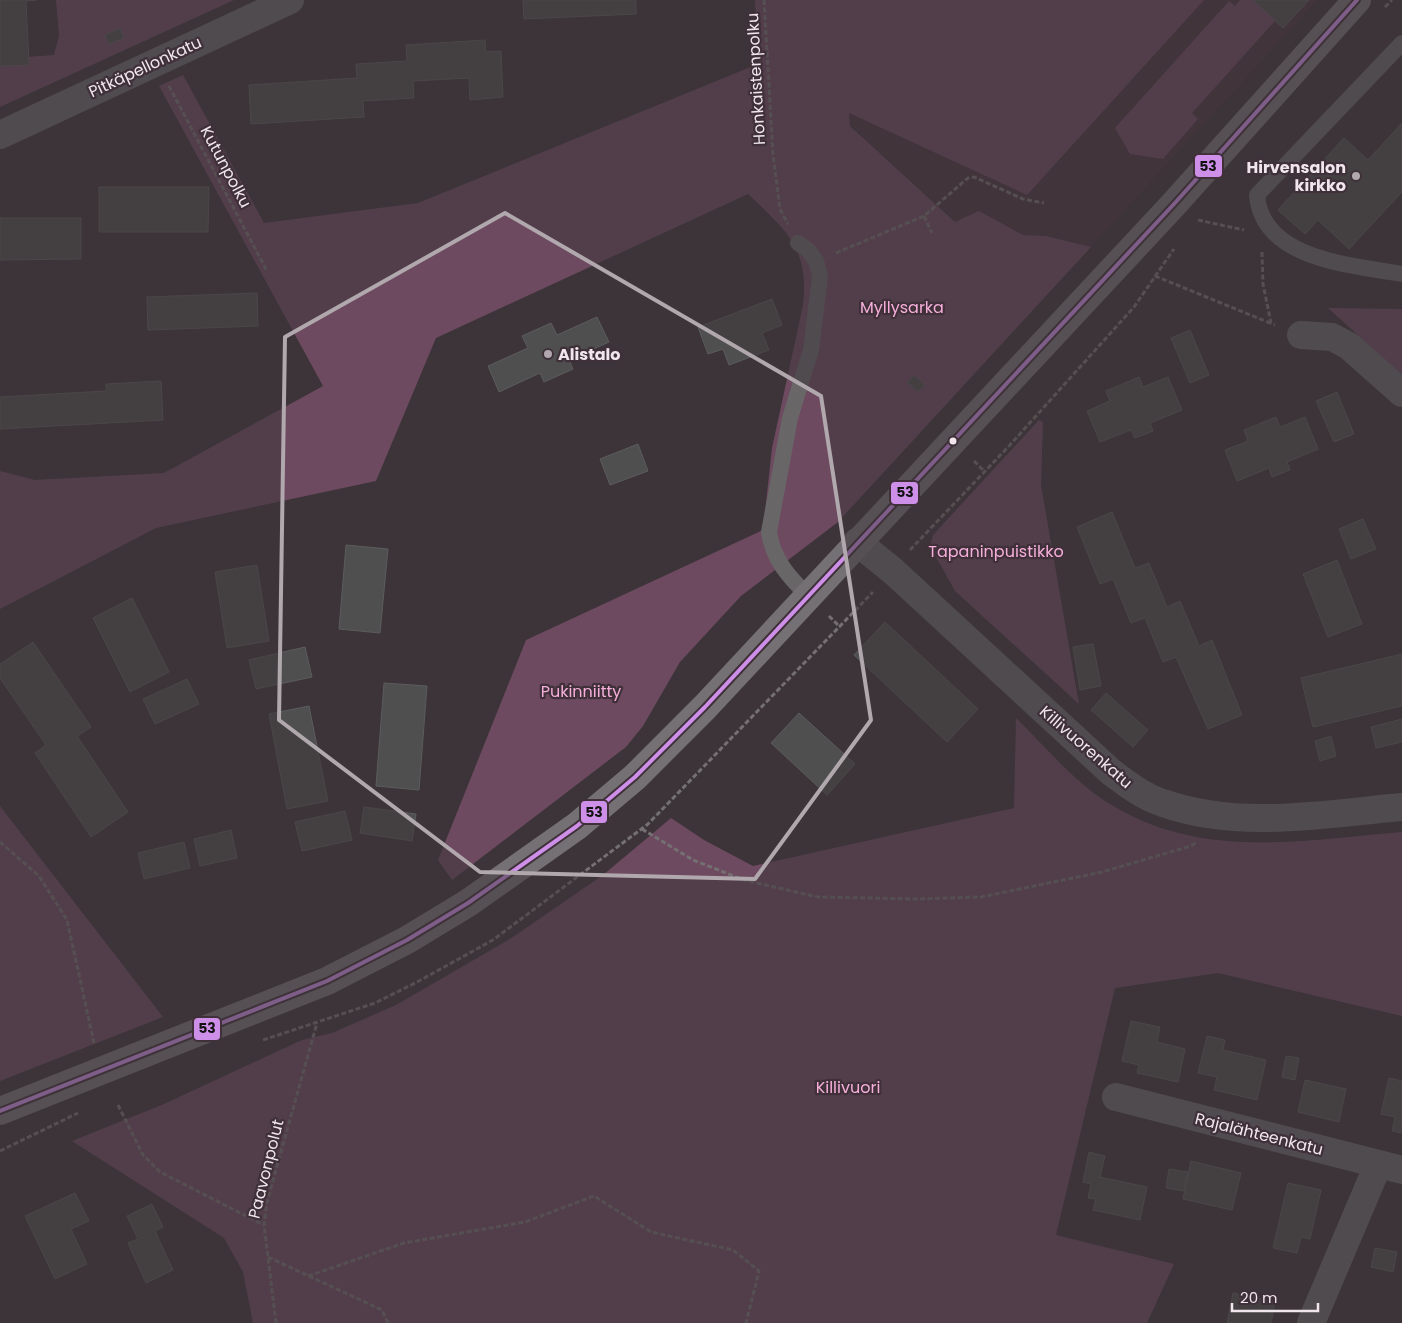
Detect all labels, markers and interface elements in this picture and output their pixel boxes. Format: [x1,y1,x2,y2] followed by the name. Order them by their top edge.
[741,12,771,146] street label: Honkaistenpolku
[85,31,205,103] street label: Pitkäpellonkatu
[195,122,257,212] street label: Kutunpolku
[1194,154,1223,178] line badge: 53
[1199,156,1217,176] text: 53
[1247,156,1346,197] place label: Hirvensalon kirkko
[1350,170,1362,182] marker: Hirvensalon kirkko
[860,296,944,319] park label: Myllysarka
[558,343,620,366] place label: Alistalo
[542,348,554,360] marker: Alistalo
[948,436,958,446] unlabelled marker
[890,481,919,505] line badge: 53
[896,482,914,502] text: 53
[928,540,1064,563] park label: Tapaninpuistikko
[541,680,621,703] park label: Pukinniitty
[1035,700,1137,794] street label: Killivuorenkatu
[580,800,608,824] line badge: 53
[585,802,603,822] text: 53
[193,1017,221,1041] line badge: 53
[198,1018,216,1038] text: 53
[816,1076,880,1099] park label: Killivuori
[1192,1107,1326,1161] street label: Rajalähteenkatu
[243,1117,289,1221] street label: Paavonpolut
[1232,1280,1318,1312] scale bar
[1240,1287,1278,1308] text: 20 m

